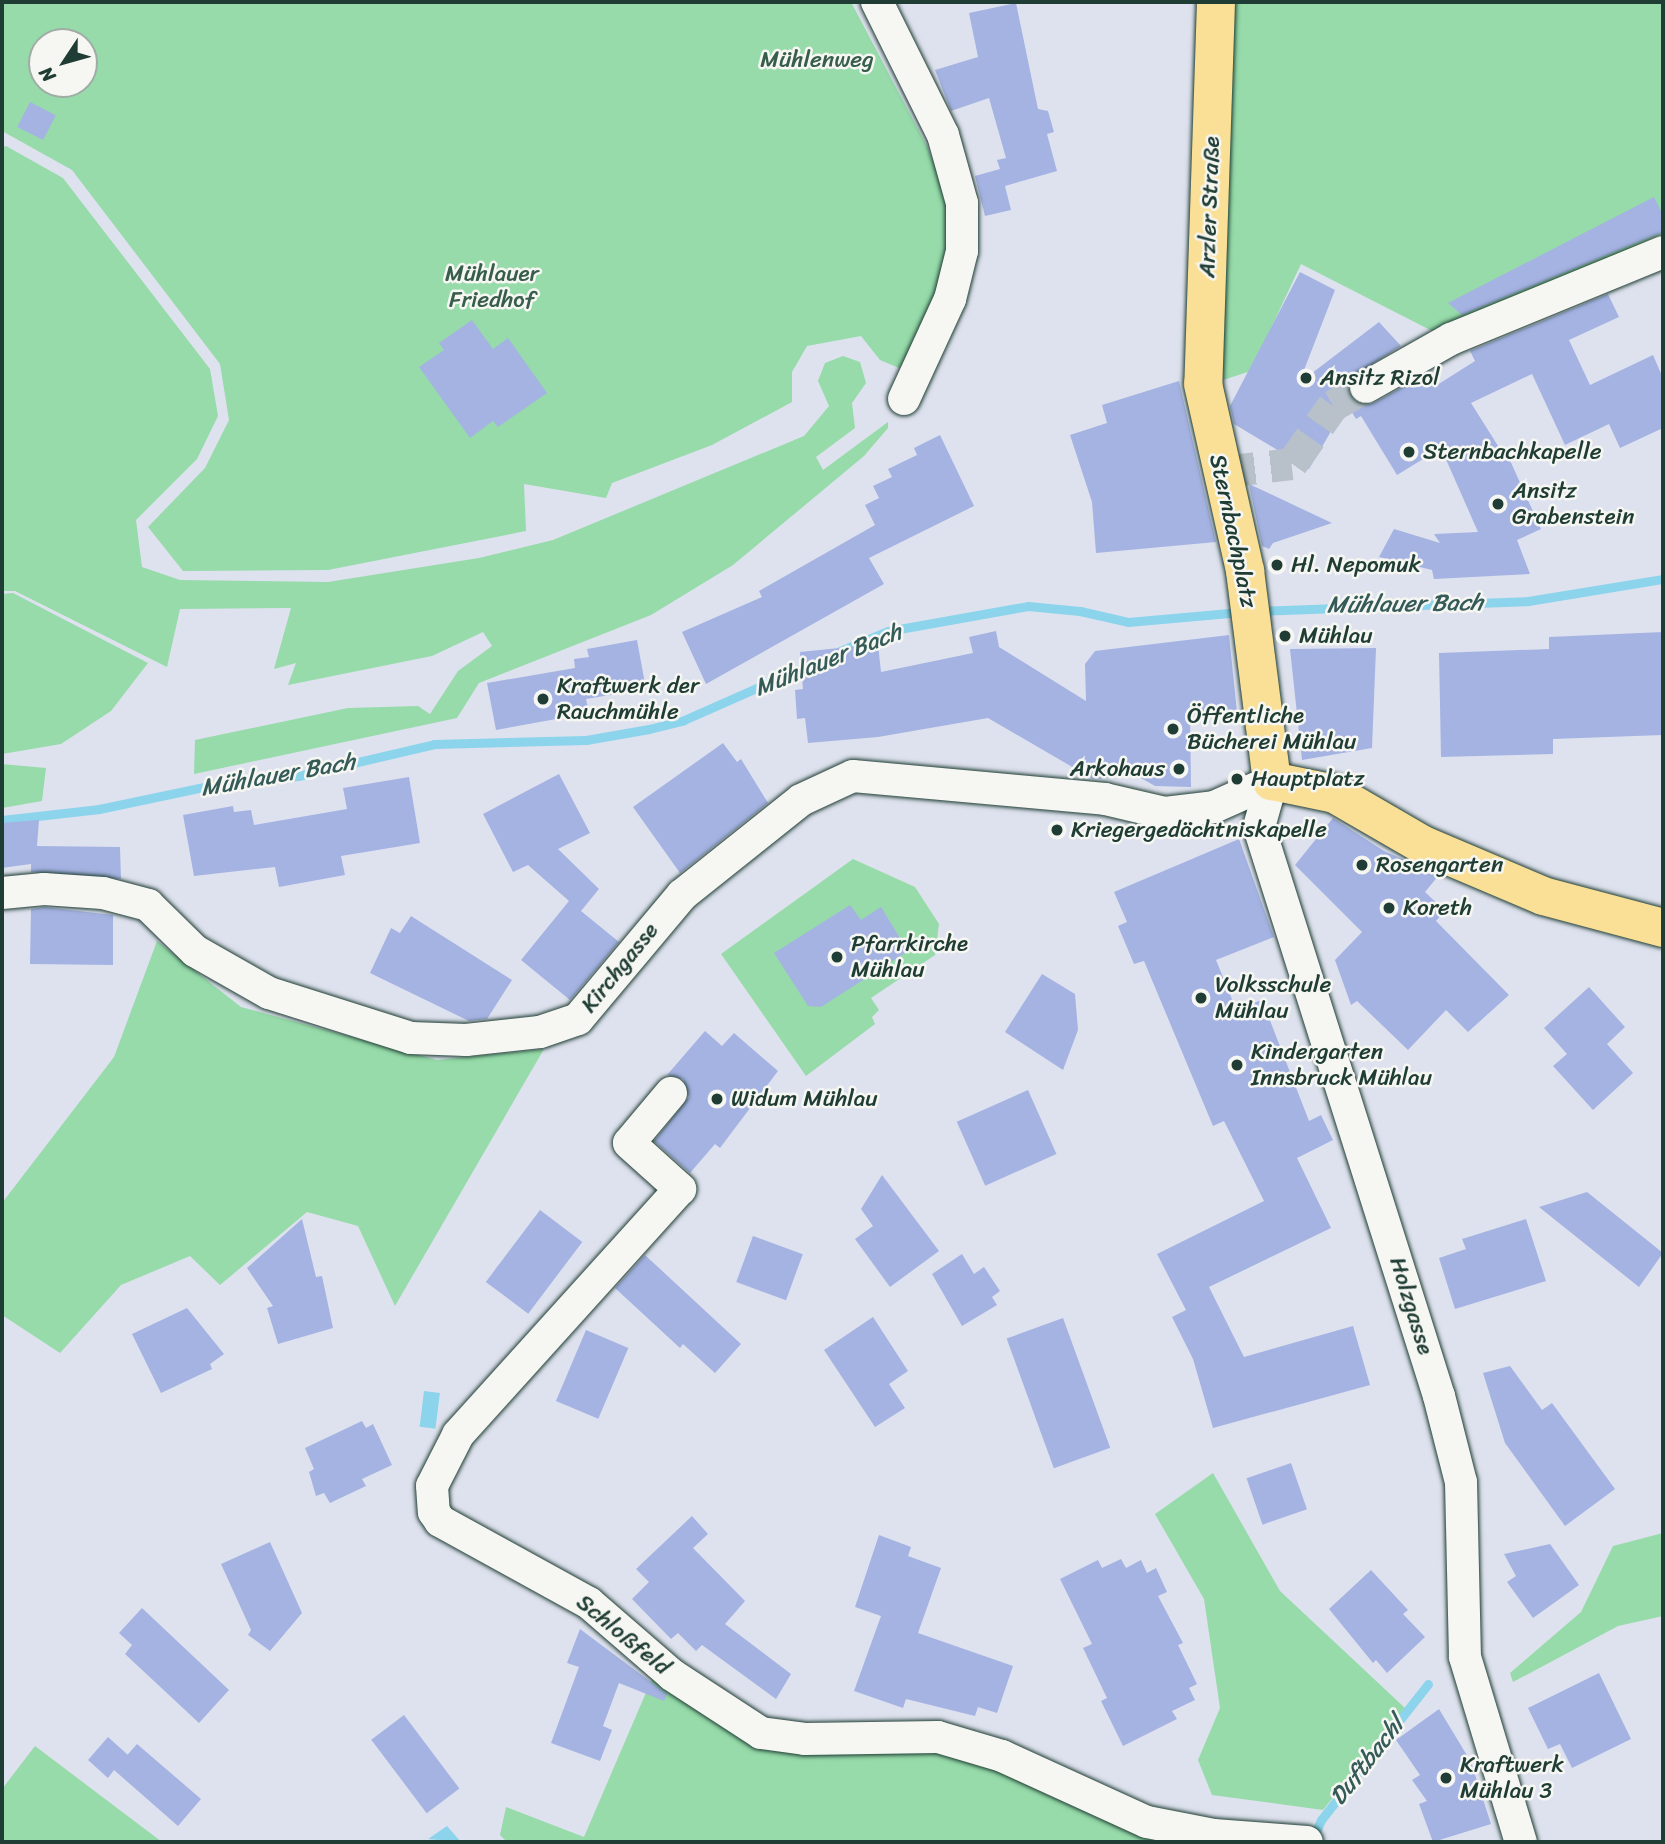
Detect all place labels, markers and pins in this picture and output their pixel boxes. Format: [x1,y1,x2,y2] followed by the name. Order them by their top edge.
[1320,364,1440,392] place label: Ansitz Rizol
[1298,370,1314,386] marker: Ansitz Rizol
[1423,438,1602,466] place label: Sternbachkapelle
[1401,444,1417,460] marker: Sternbachkapelle
[1512,477,1634,531] place label: Ansitz Grabenstein
[1490,496,1506,512] marker: Ansitz Grabenstein
[1291,551,1421,579] place label: Hl. Nepomuk
[1269,557,1285,573] marker: Hl. Nepomuk
[1299,622,1373,650] place label: Mühlau
[1277,628,1293,644] marker: Mühlau
[557,672,700,726] place label: Kraftwerk der Rauchmühle
[535,691,551,707] marker: Kraftwerk der Rauchmühle
[1187,702,1356,756] place label: Öffentliche Bücherei Mühlau
[1165,721,1181,737] marker: Öffentliche Bücherei Mühlau
[1070,755,1165,783] place label: Arkohaus
[1171,761,1187,777] marker: Arkohaus
[1251,765,1365,793] place label: Hauptplatz
[1229,771,1245,787] marker: Hauptplatz
[1071,816,1327,844] place label: Kriegergedächtniskapelle
[1049,822,1065,838] marker: Kriegergedächtniskapelle
[1376,851,1503,879] place label: Rosengarten
[1354,857,1370,873] marker: Rosengarten
[1403,894,1472,922] place label: Koreth
[1381,900,1397,916] marker: Koreth
[851,930,968,984] place label: Pfarrkirche Mühlau
[829,949,845,965] marker: Pfarrkirche Mühlau
[1215,971,1331,1025] place label: Volksschule Mühlau
[1193,990,1209,1006] marker: Volksschule Mühlau
[1251,1038,1432,1092] place label: Kindergarten Innsbruck Mühlau
[1229,1057,1245,1073] marker: Kindergarten Innsbruck Mühlau
[731,1085,877,1113] place label: Widum Mühlau
[709,1091,725,1107] marker: Widum Mühlau
[1460,1751,1564,1805] place label: Kraftwerk Mühlau 3
[1438,1770,1454,1786] marker: Kraftwerk Mühlau 3

